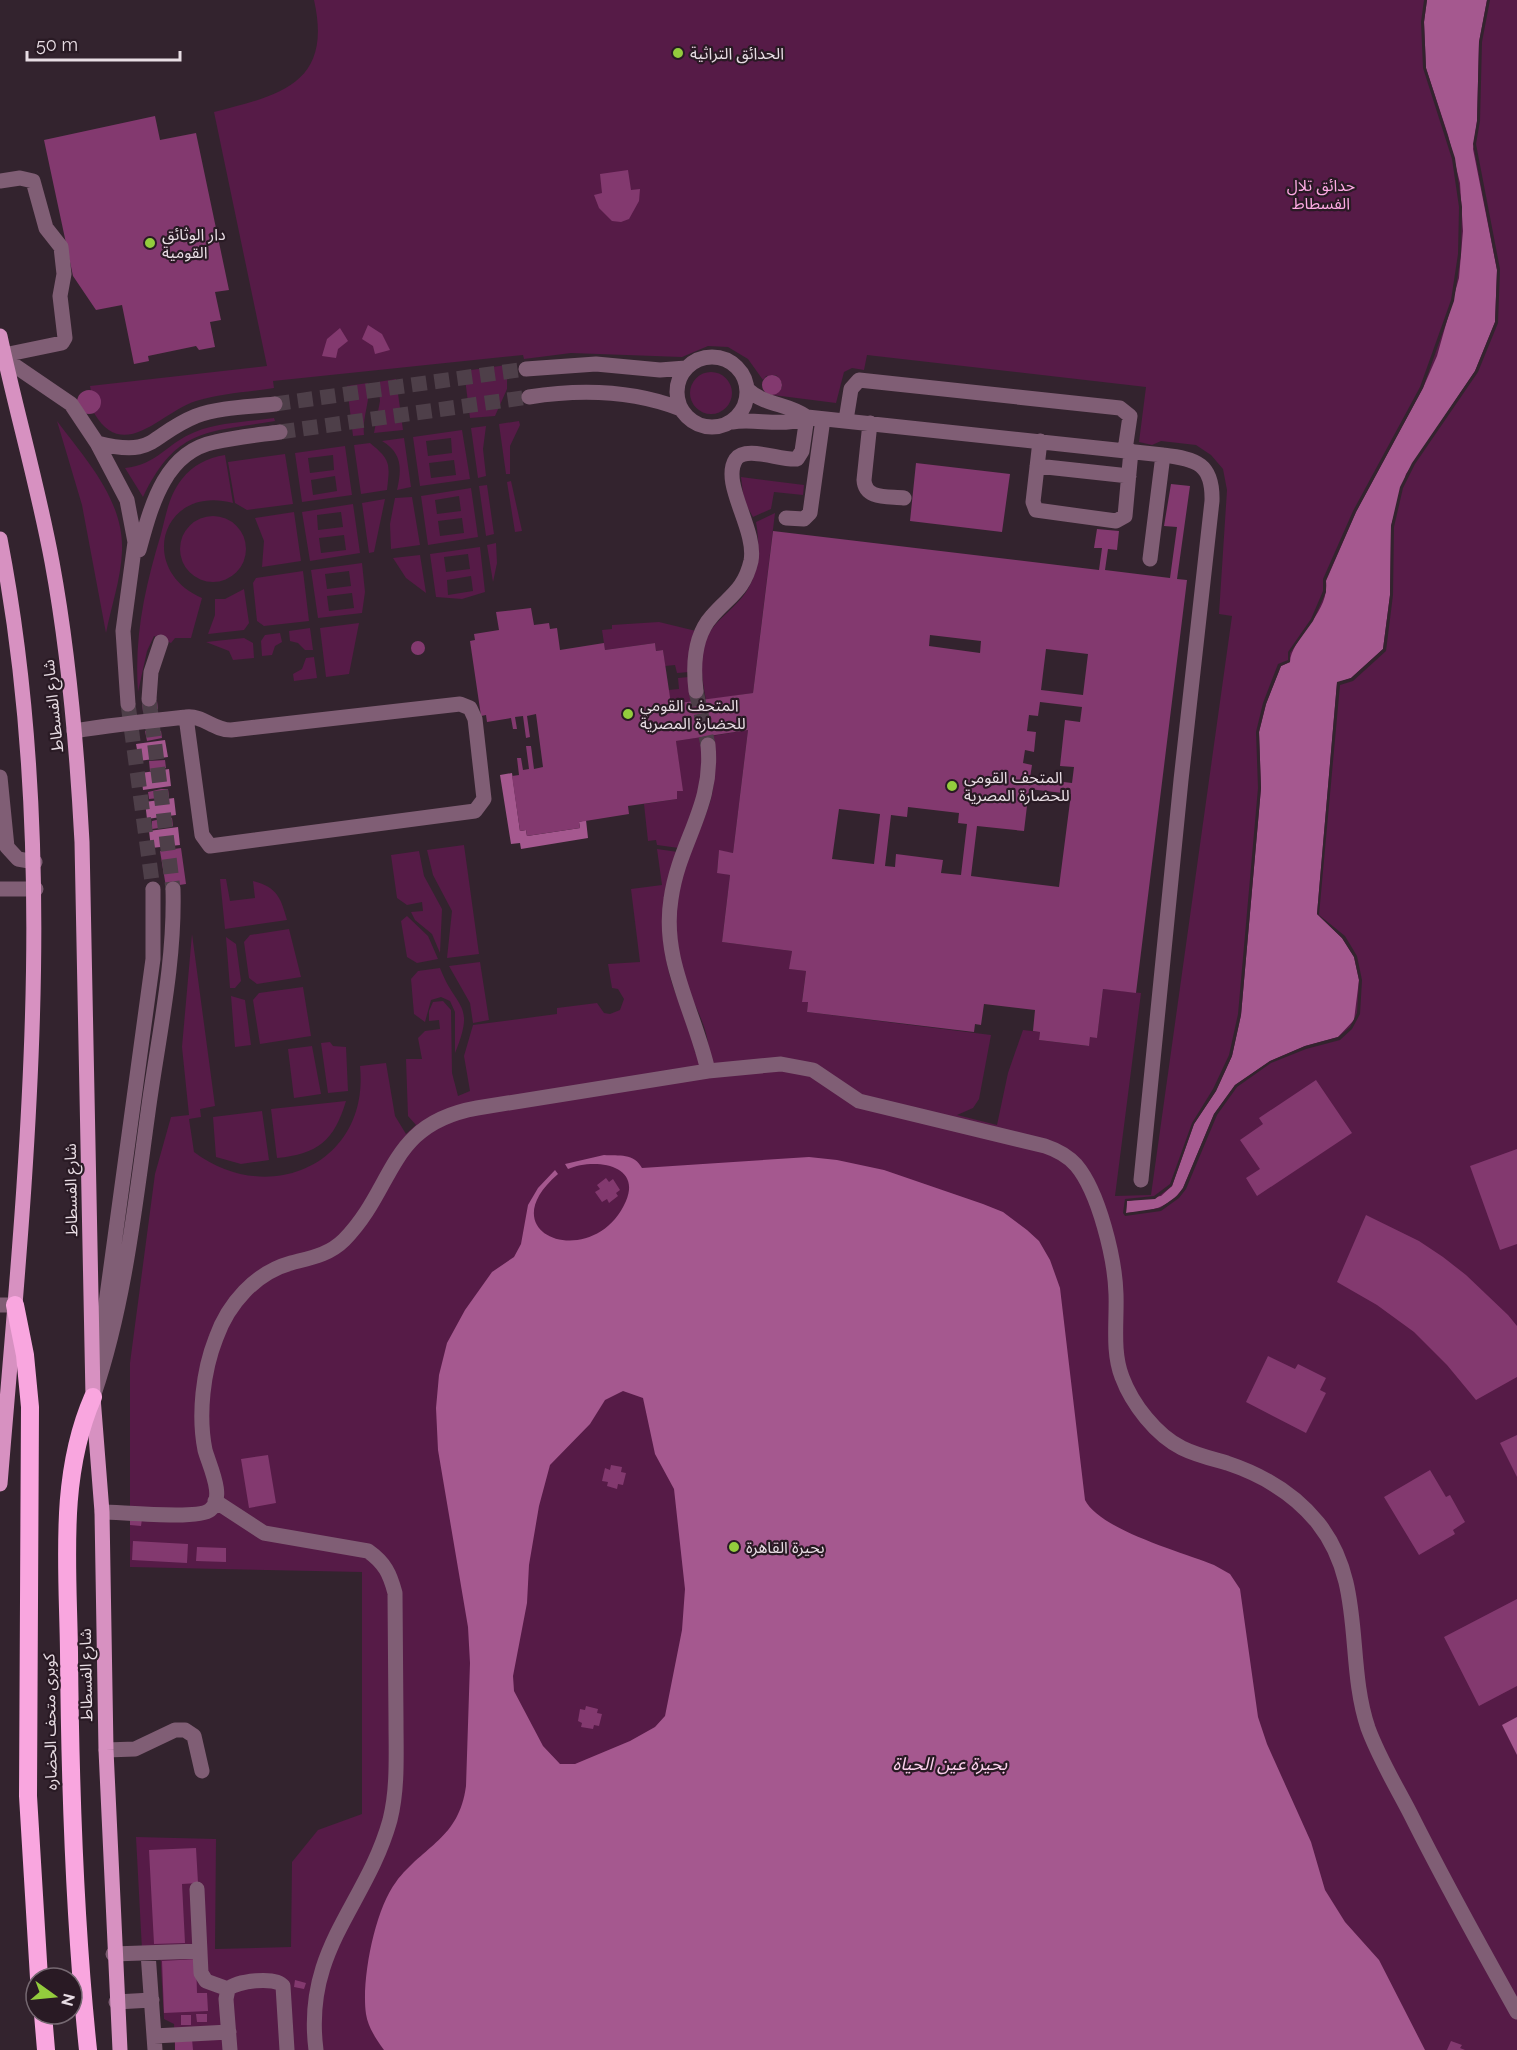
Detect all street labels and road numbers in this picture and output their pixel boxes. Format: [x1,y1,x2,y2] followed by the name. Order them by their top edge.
[39,658,70,753] street label: شارع الفسطاط
[61,1143,84,1237] street label: شارع الفسطاط
[76,1628,99,1722] street label: شارع الفسطاط
[39,1653,61,1791] street label: كوبرى متحف الحضاره

